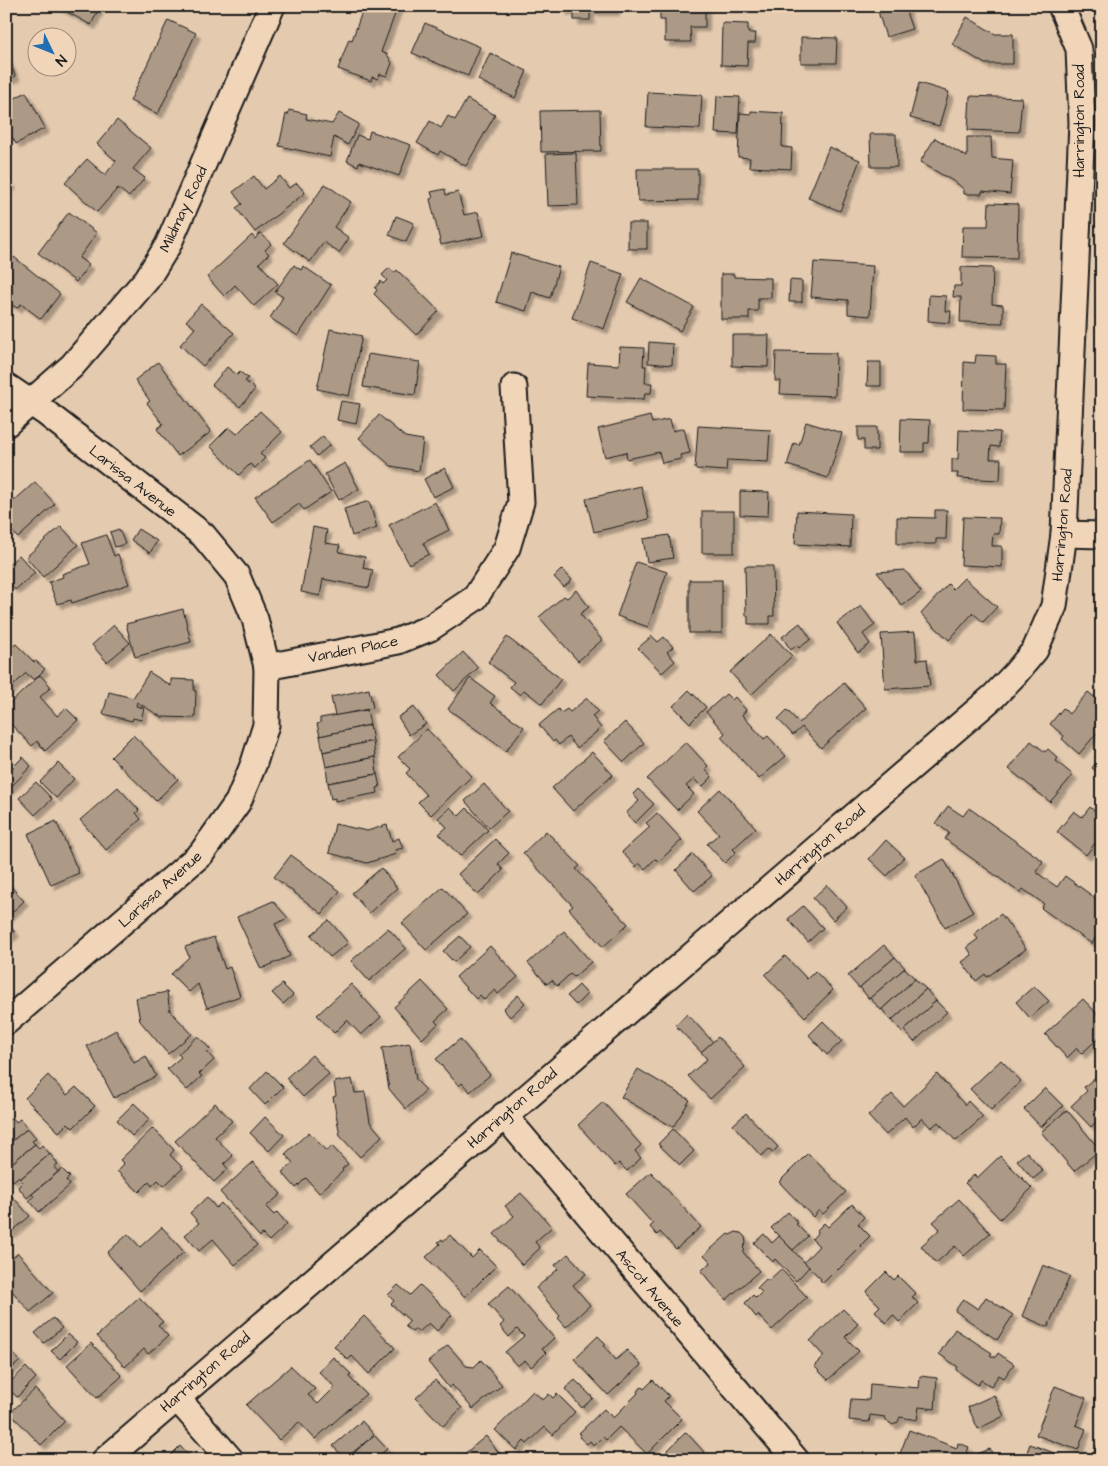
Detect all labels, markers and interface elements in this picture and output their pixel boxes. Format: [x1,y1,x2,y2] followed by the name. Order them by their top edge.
[28,28,78,78] north arrow
[50,50,71,70] text: N
[1069,64,1091,178] street label: Harrington Road
[154,162,214,256] street label: Mildmay Road
[84,440,181,522] street label: Larissa Avenue
[1047,467,1079,582] street label: Harrington Road
[306,631,400,668] street label: Vanden Place
[771,800,871,891] street label: Harrington Road
[114,846,207,933] street label: Larissa Avenue
[463,1063,563,1154] street label: Harrington Road
[611,1245,688,1332] street label: Ascot Avenue
[156,1327,256,1418] street label: Harrington Road

